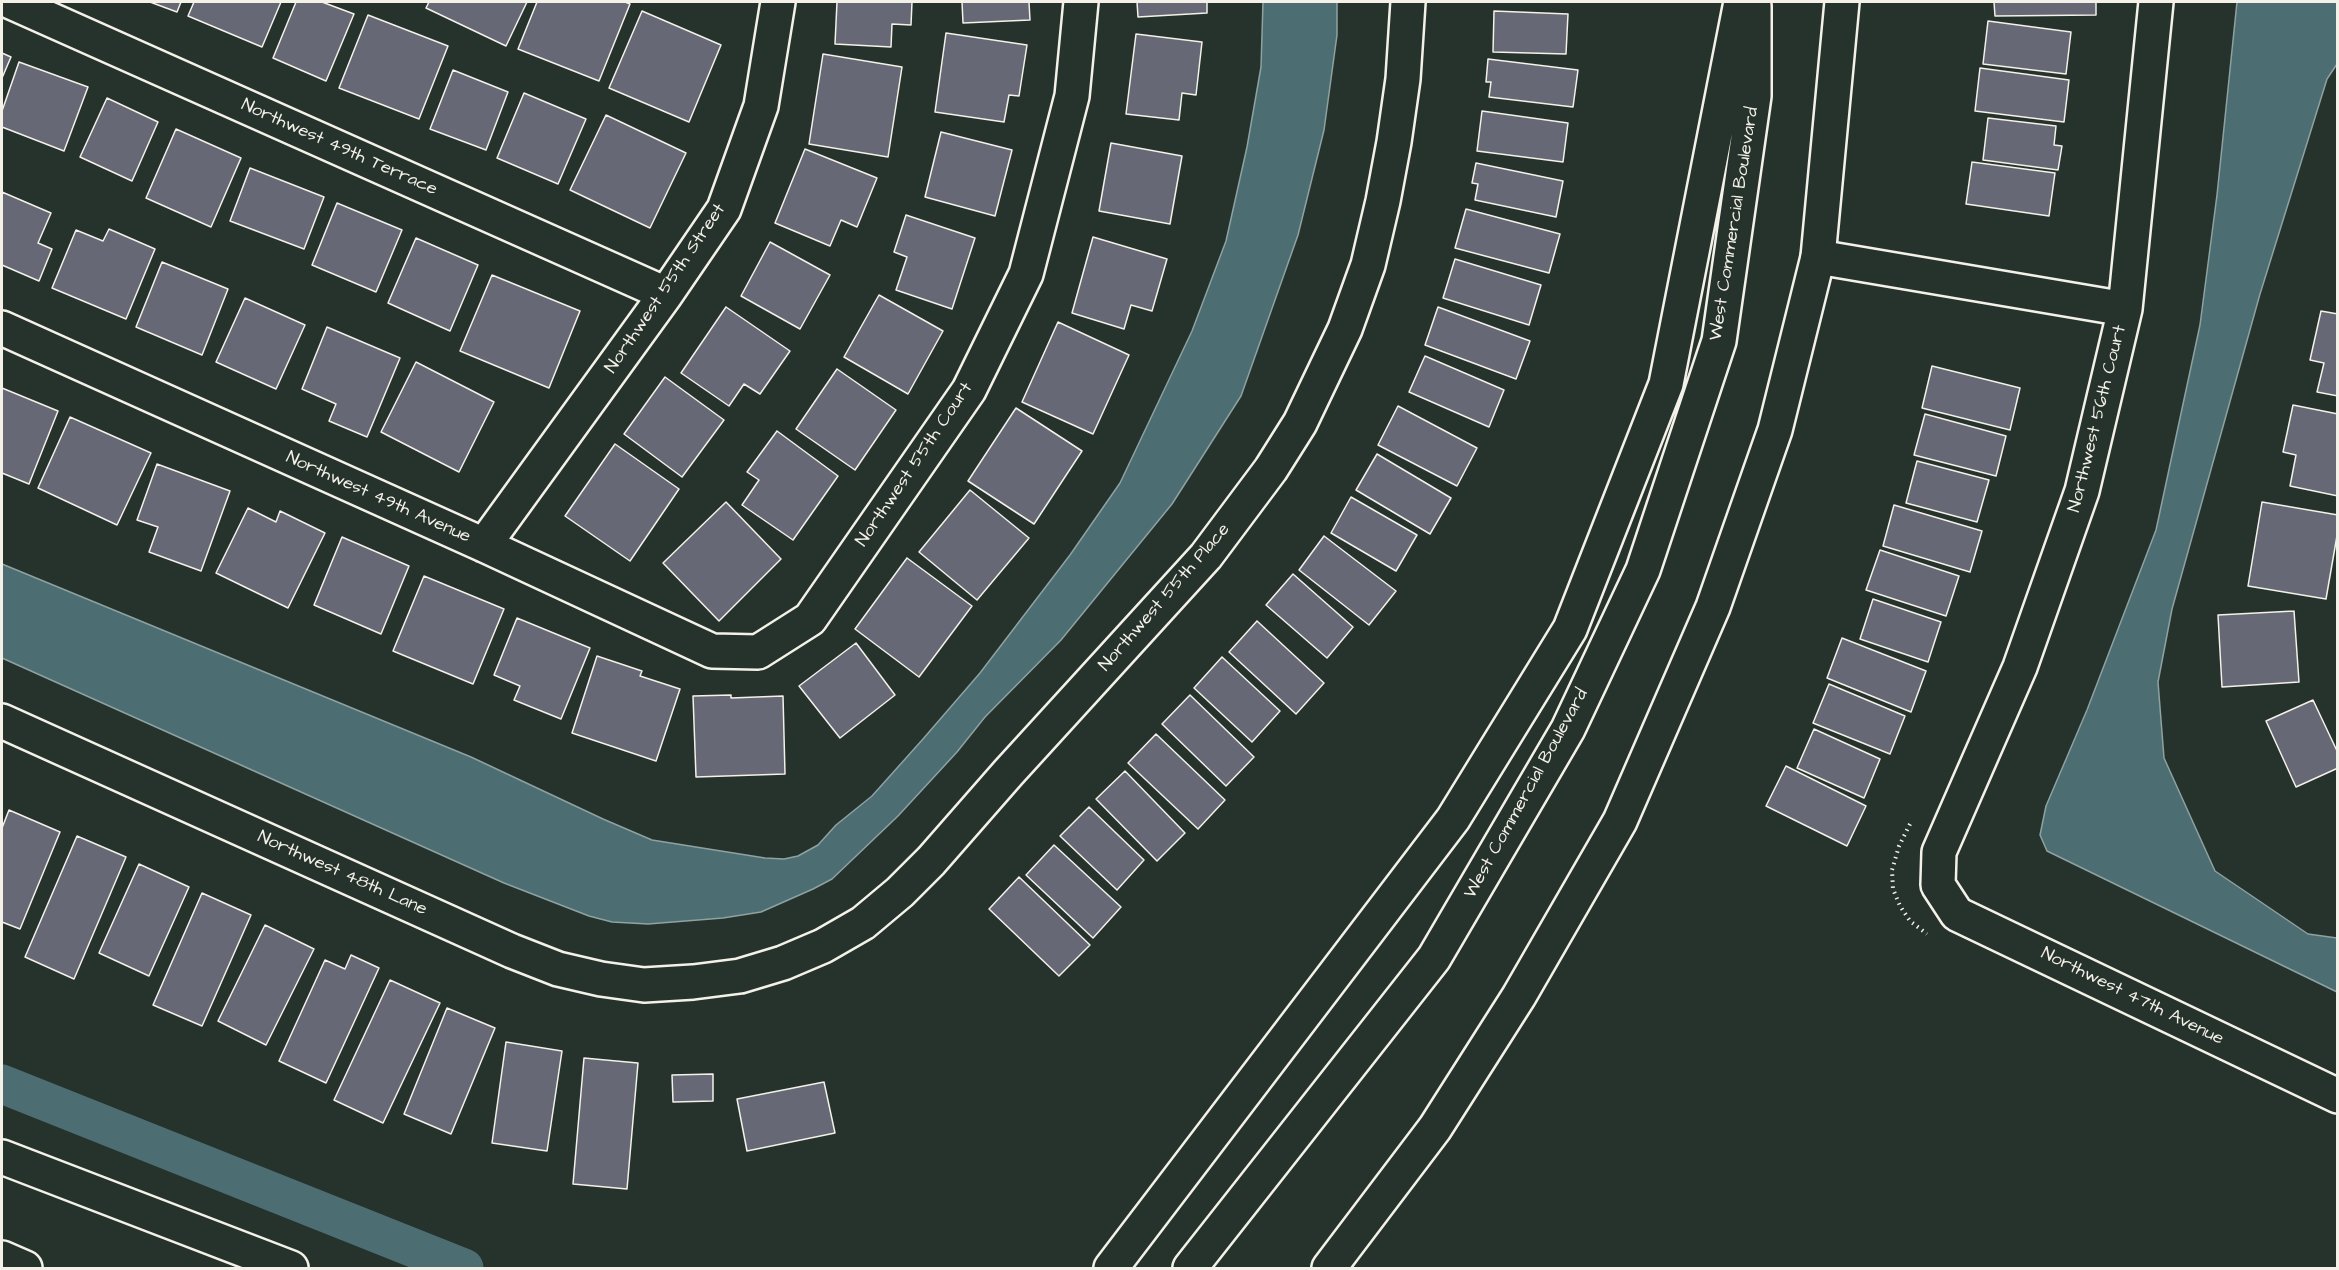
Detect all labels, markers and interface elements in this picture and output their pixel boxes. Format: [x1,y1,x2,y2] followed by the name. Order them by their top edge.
[238,95,440,201] street label: Northwest 49th Terrace
[1706,106,1764,342] street label: West Commercial Boulevard
[601,200,731,378] street label: Northwest 55th Street
[2064,323,2132,515] street label: Northwest 56th Court
[852,379,978,551] street label: Northwest 55th Court
[282,448,474,548] street label: Northwest 49th Avenue
[1095,520,1235,676] street label: Northwest 55th Place
[1460,685,1594,903] street label: West Commercial Boulevard
[254,827,430,921] street label: Northwest 48th Lane
[2037,943,2227,1051] street label: Northwest 47th Avenue

